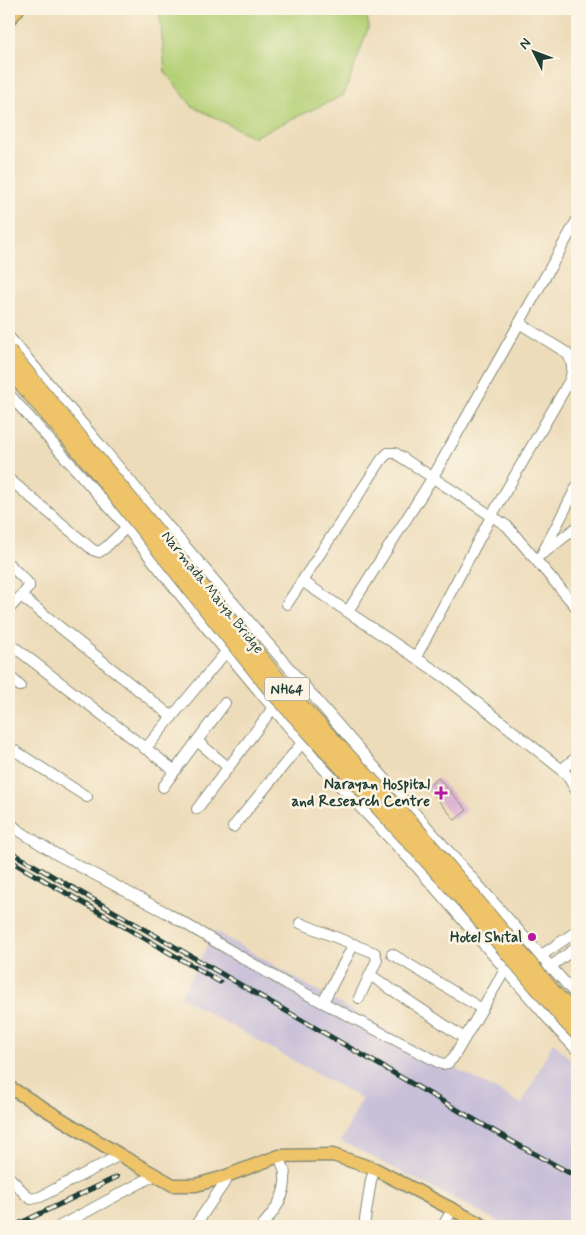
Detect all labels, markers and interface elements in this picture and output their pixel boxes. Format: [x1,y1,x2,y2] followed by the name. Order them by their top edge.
[508,28,558,78] north arrow
[515,34,535,53] text: N
[156,527,268,658] street label: Narmada Maiya Bridge
[264,678,310,701] road number: NH64
[292,775,430,812] place label: Narayan Hospital and Research Centre
[434,786,448,800] marker: Narayan Hospital and Research Centre
[450,928,522,948] place label: Hotel Shital
[526,931,538,943] marker: Hotel Shital

